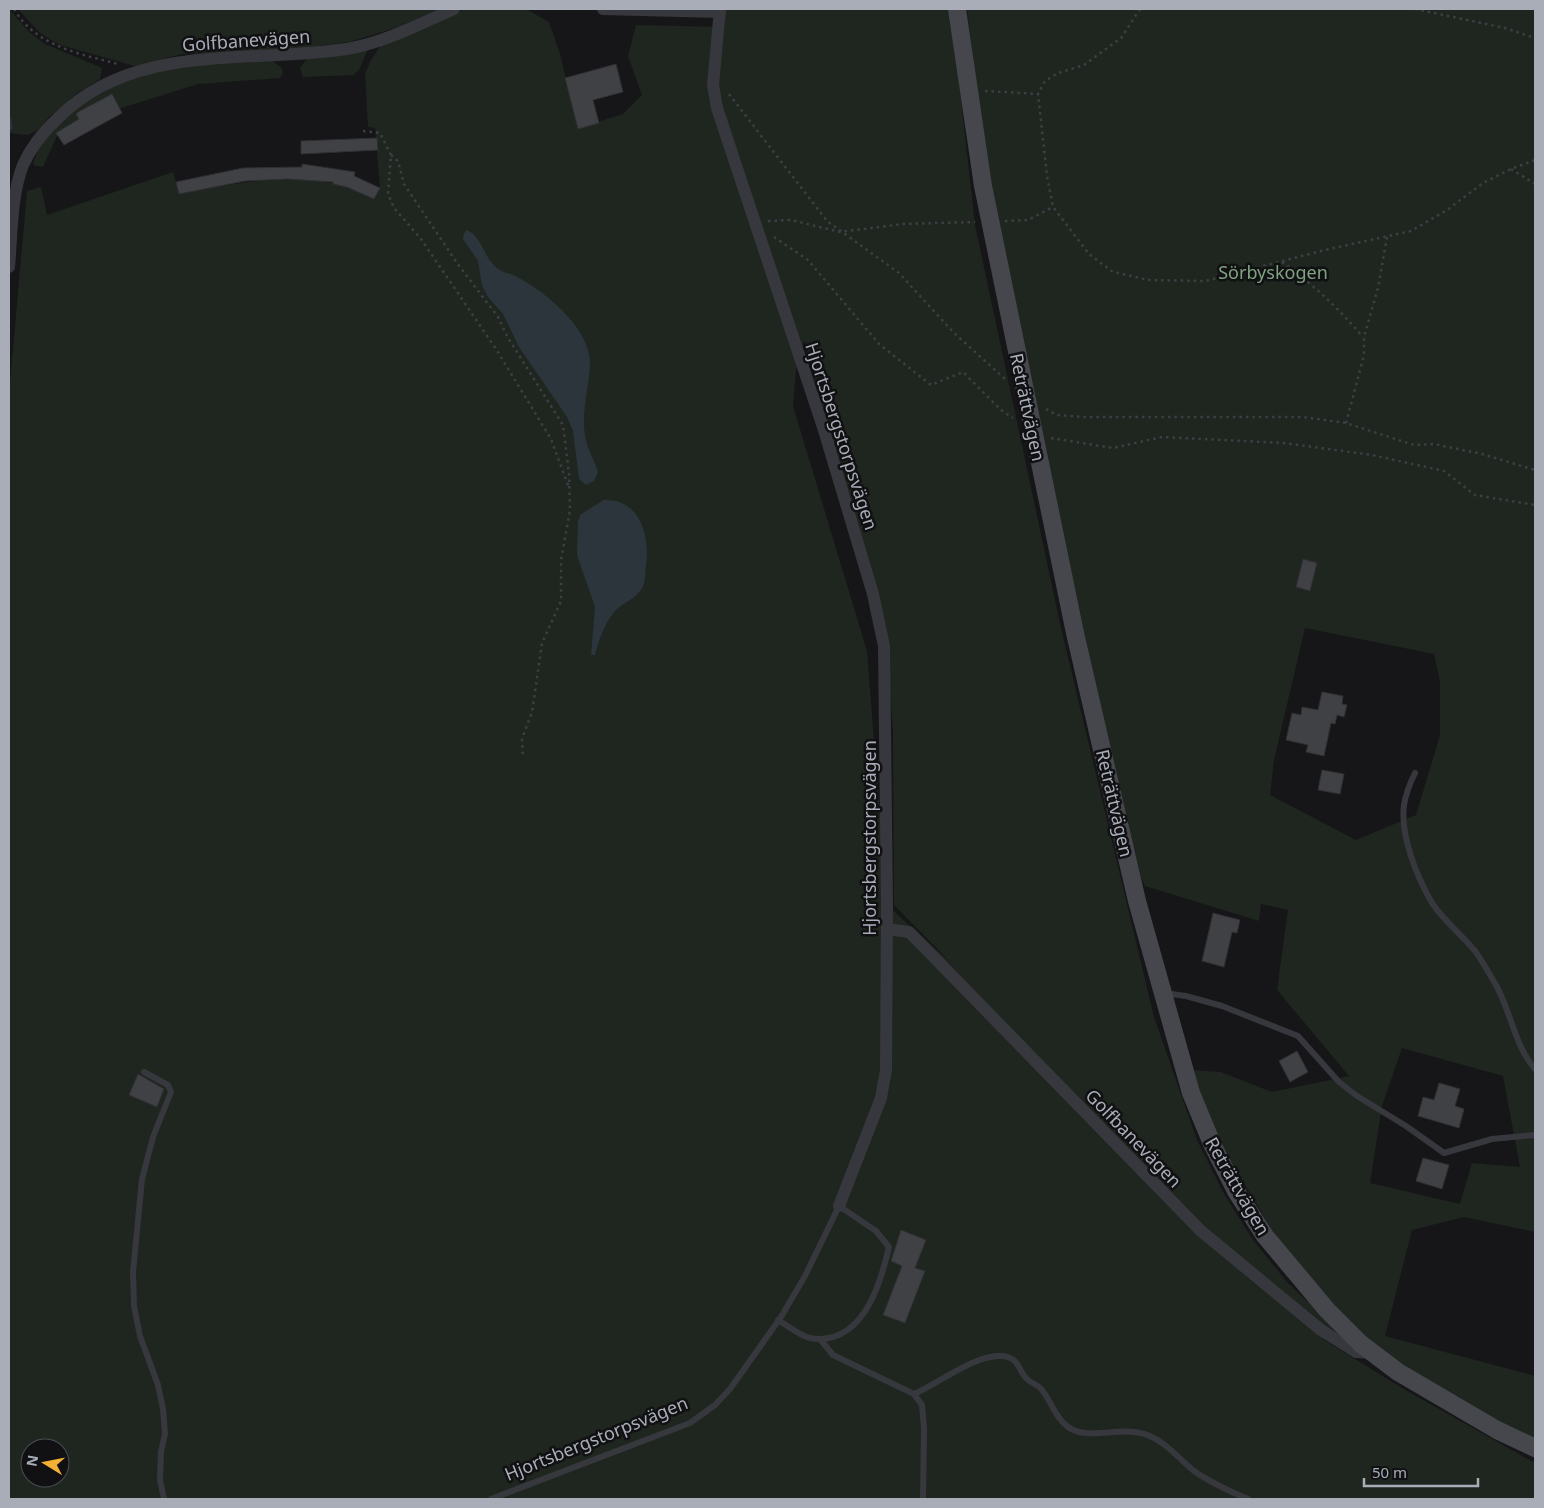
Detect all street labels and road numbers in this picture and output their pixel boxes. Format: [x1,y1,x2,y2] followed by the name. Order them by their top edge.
[181,24,311,56] street label: Golfbanevägen
[800,339,884,533] street label: Hjortsbergstorpsvägen
[1005,351,1051,463] street label: Reträttvägen
[857,740,881,936] street label: Hjortsbergstorpsvägen
[1091,747,1139,859] street label: Reträttvägen
[1081,1083,1187,1193] street label: Golfbanevägen
[1200,1133,1276,1239] street label: Reträttvägen
[501,1390,691,1486] street label: Hjortsbergstorpsvägen

